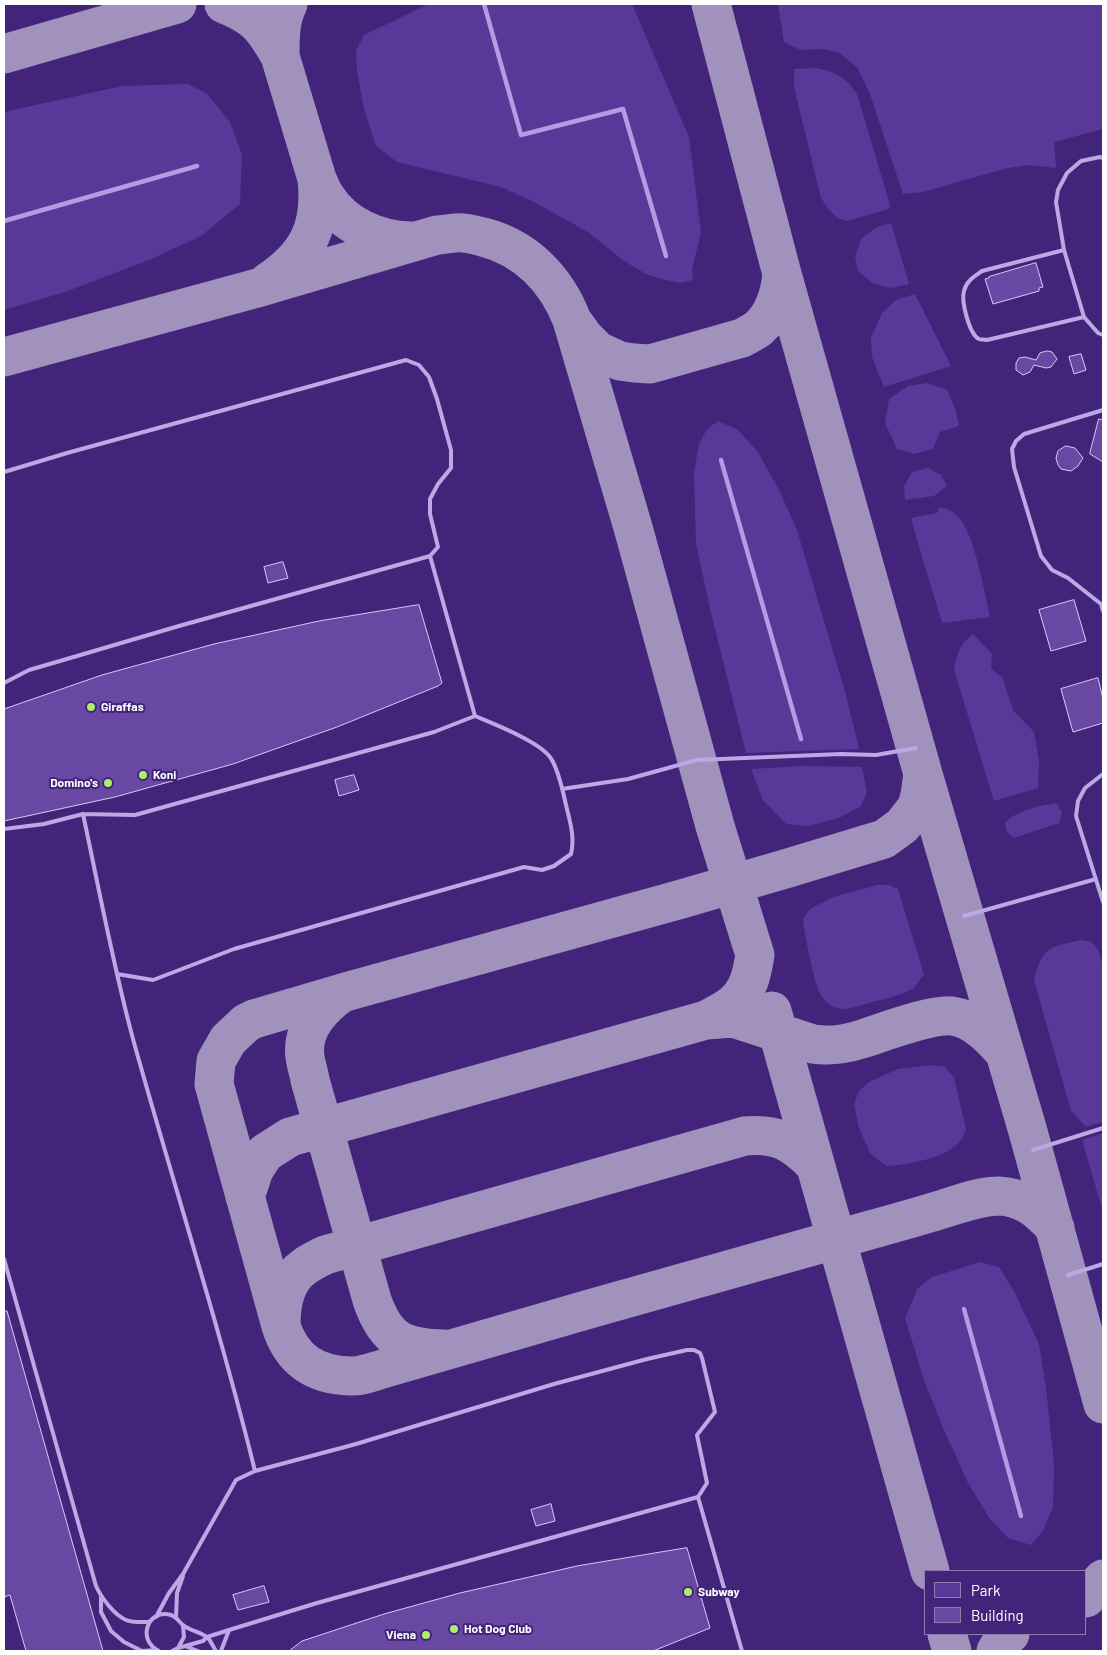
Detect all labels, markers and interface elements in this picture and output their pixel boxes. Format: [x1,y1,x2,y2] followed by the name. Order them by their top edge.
[101,700,144,714] place label: Giraffas
[85,701,97,713] marker: Giraffas
[153,768,176,782] place label: Koni
[137,769,149,781] marker: Koni
[50,776,98,790] place label: Domino's
[102,777,114,789] marker: Domino's
[924,1570,1087,1635] legend
[971,1581,1000,1599] text: Park
[698,1585,739,1599] place label: Subway
[682,1586,694,1598] marker: Subway
[971,1606,1024,1624] text: Building
[464,1622,532,1636] place label: Hot Dog Club
[448,1623,460,1635] marker: Hot Dog Club
[386,1628,416,1642] place label: Viena
[420,1629,432,1641] marker: Viena

